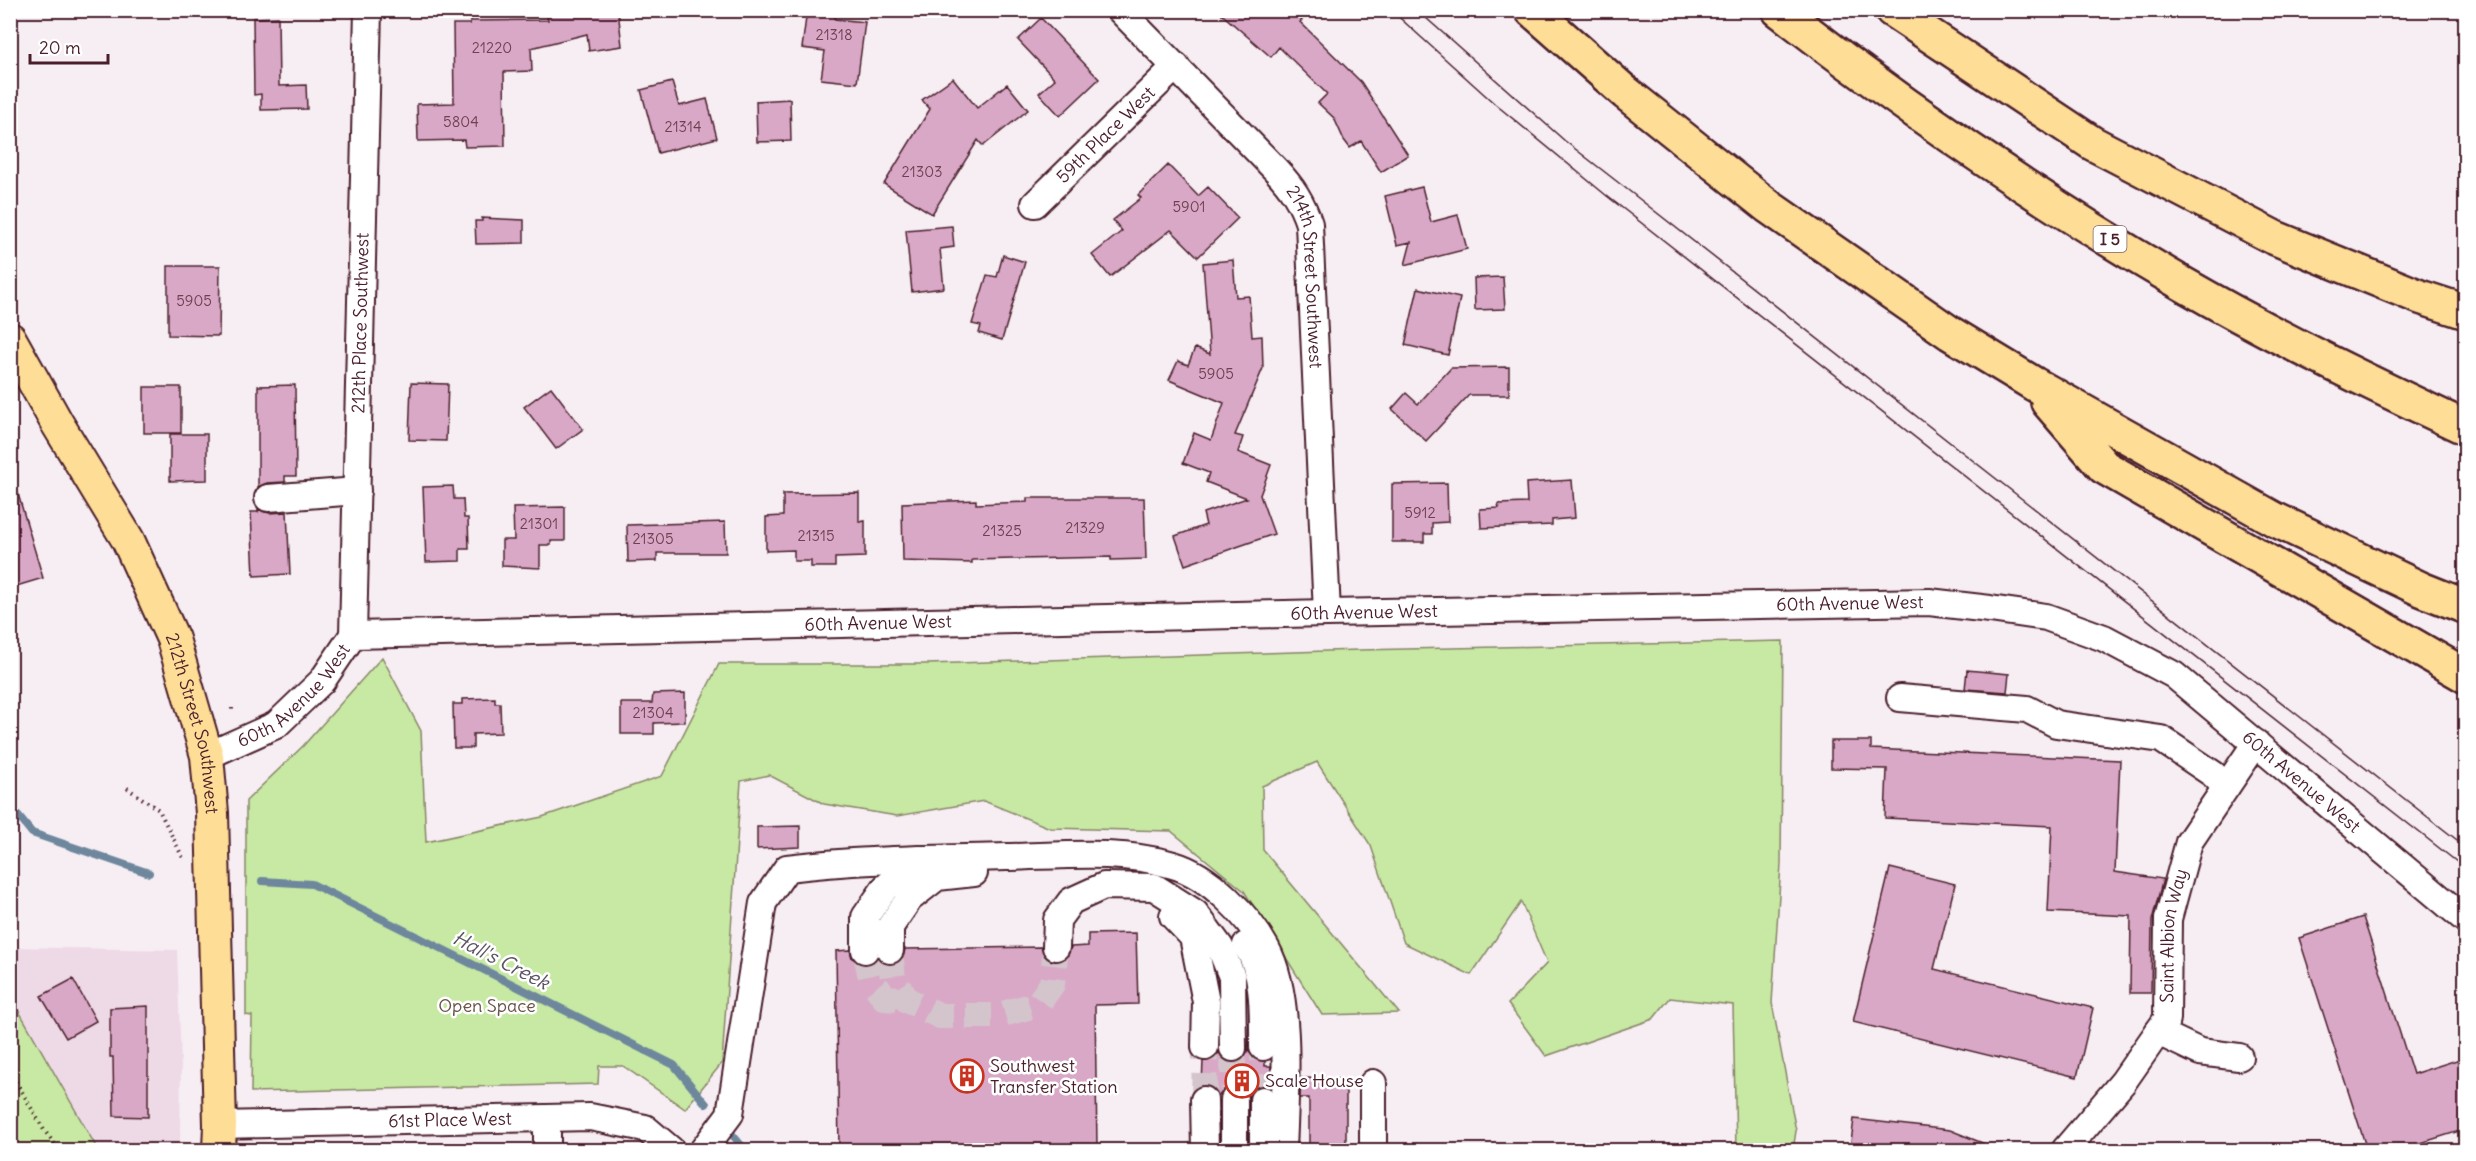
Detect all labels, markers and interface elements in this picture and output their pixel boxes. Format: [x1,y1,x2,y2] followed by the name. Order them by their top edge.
[815,25,853,44] house number: 21318
[30,27,108,65] scale bar
[39,36,81,59] text: 20 m
[472,38,512,57] house number: 21220
[1051,81,1160,188] street label: 59th Place West
[443,112,479,131] house number: 5804
[664,117,702,136] house number: 21314
[901,162,943,181] house number: 21303
[1282,181,1328,369] street label: 214th Street Southwest
[1172,197,1206,216] house number: 5901
[2094,226,2126,252] road number: I 5
[346,232,374,414] street label: 212th Place Southwest
[176,291,212,310] house number: 5905
[1198,364,1234,383] house number: 5905
[1404,503,1436,522] house number: 5912
[520,514,558,533] house number: 21301
[1065,518,1105,537] house number: 21329
[982,521,1022,540] house number: 21325
[797,526,835,545] house number: 21315
[632,529,674,548] house number: 21305
[1776,590,1924,616] street label: 60th Avenue West
[1290,599,1438,625] street label: 60th Avenue West
[804,609,952,636] street label: 60th Avenue West
[161,629,224,815] street label: 212th Street Southwest
[233,639,355,752] street label: 60th Avenue West
[632,703,674,722] house number: 21304
[2238,725,2365,838] street label: 60th Avenue West
[2155,866,2192,1003] street label: Saint Albion Way
[449,925,555,995] water label: Hall's Creek
[438,994,536,1017] park label: Open Space
[990,1054,1118,1098] place label: Southwest Transfer Station
[949,1058,985,1094] building icon: Southwest Transfer Station
[1224,1063,1260,1099] building icon: Scale House
[1265,1069,1364,1092] place label: Scale House
[388,1107,512,1132] street label: 61st Place West

